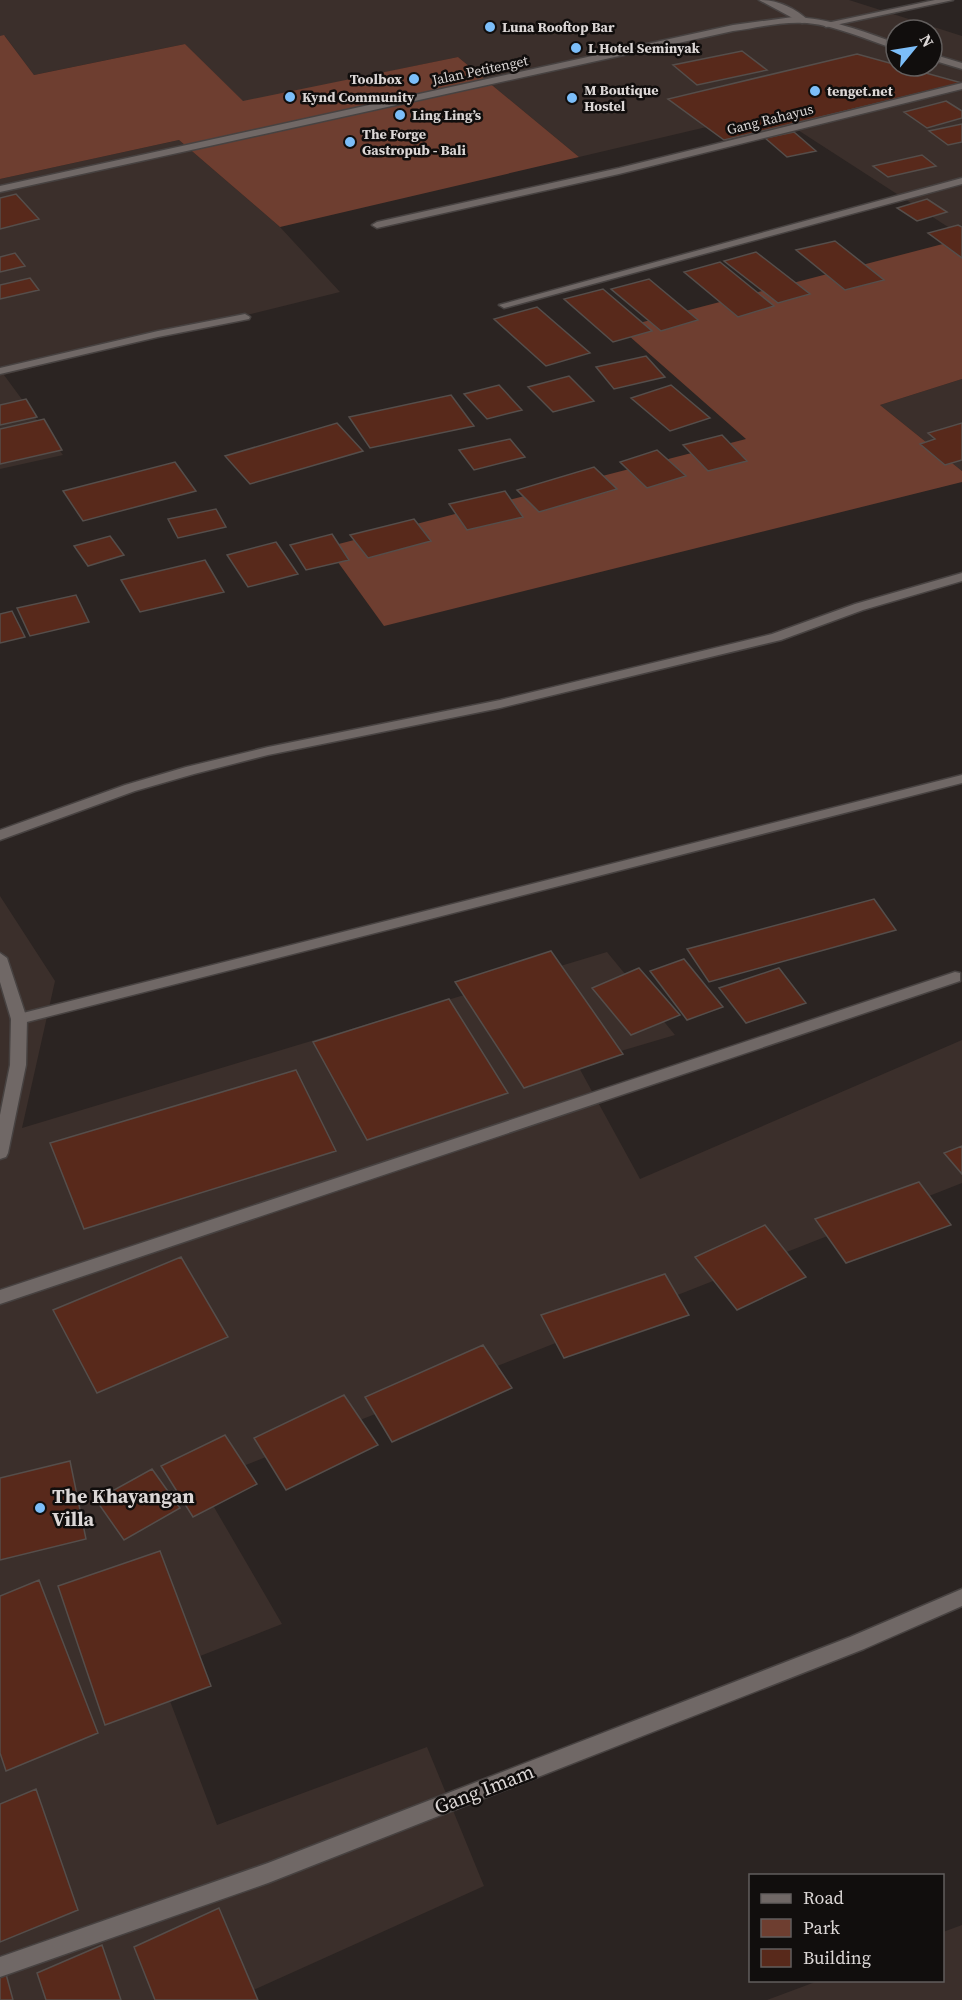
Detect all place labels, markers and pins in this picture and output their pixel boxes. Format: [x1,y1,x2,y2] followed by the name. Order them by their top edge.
[502,17,615,37] place label: Luna Rooftop Bar
[483,20,497,34] marker: Luna Rooftop Bar
[588,38,701,58] place label: L Hotel Seminyak
[569,41,583,55] marker: L Hotel Seminyak
[350,69,402,89] place label: Toolbox
[407,72,421,86] marker: Toolbox
[584,80,658,116] place label: M Boutique Hostel
[827,81,894,101] place label: tenget.net
[808,84,822,98] marker: tenget.net
[302,87,415,107] place label: Kynd Community
[283,90,297,104] marker: Kynd Community
[565,91,579,105] marker: M Boutique Hostel
[412,105,482,125] place label: Ling Ling’s
[393,108,407,122] marker: Ling Ling’s
[362,124,467,160] place label: The Forge Gastropub - Bali
[343,135,357,149] marker: The Forge Gastropub - Bali
[52,1482,195,1533] place label: The Khayangan Villa
[33,1501,47,1515] marker: The Khayangan Villa

